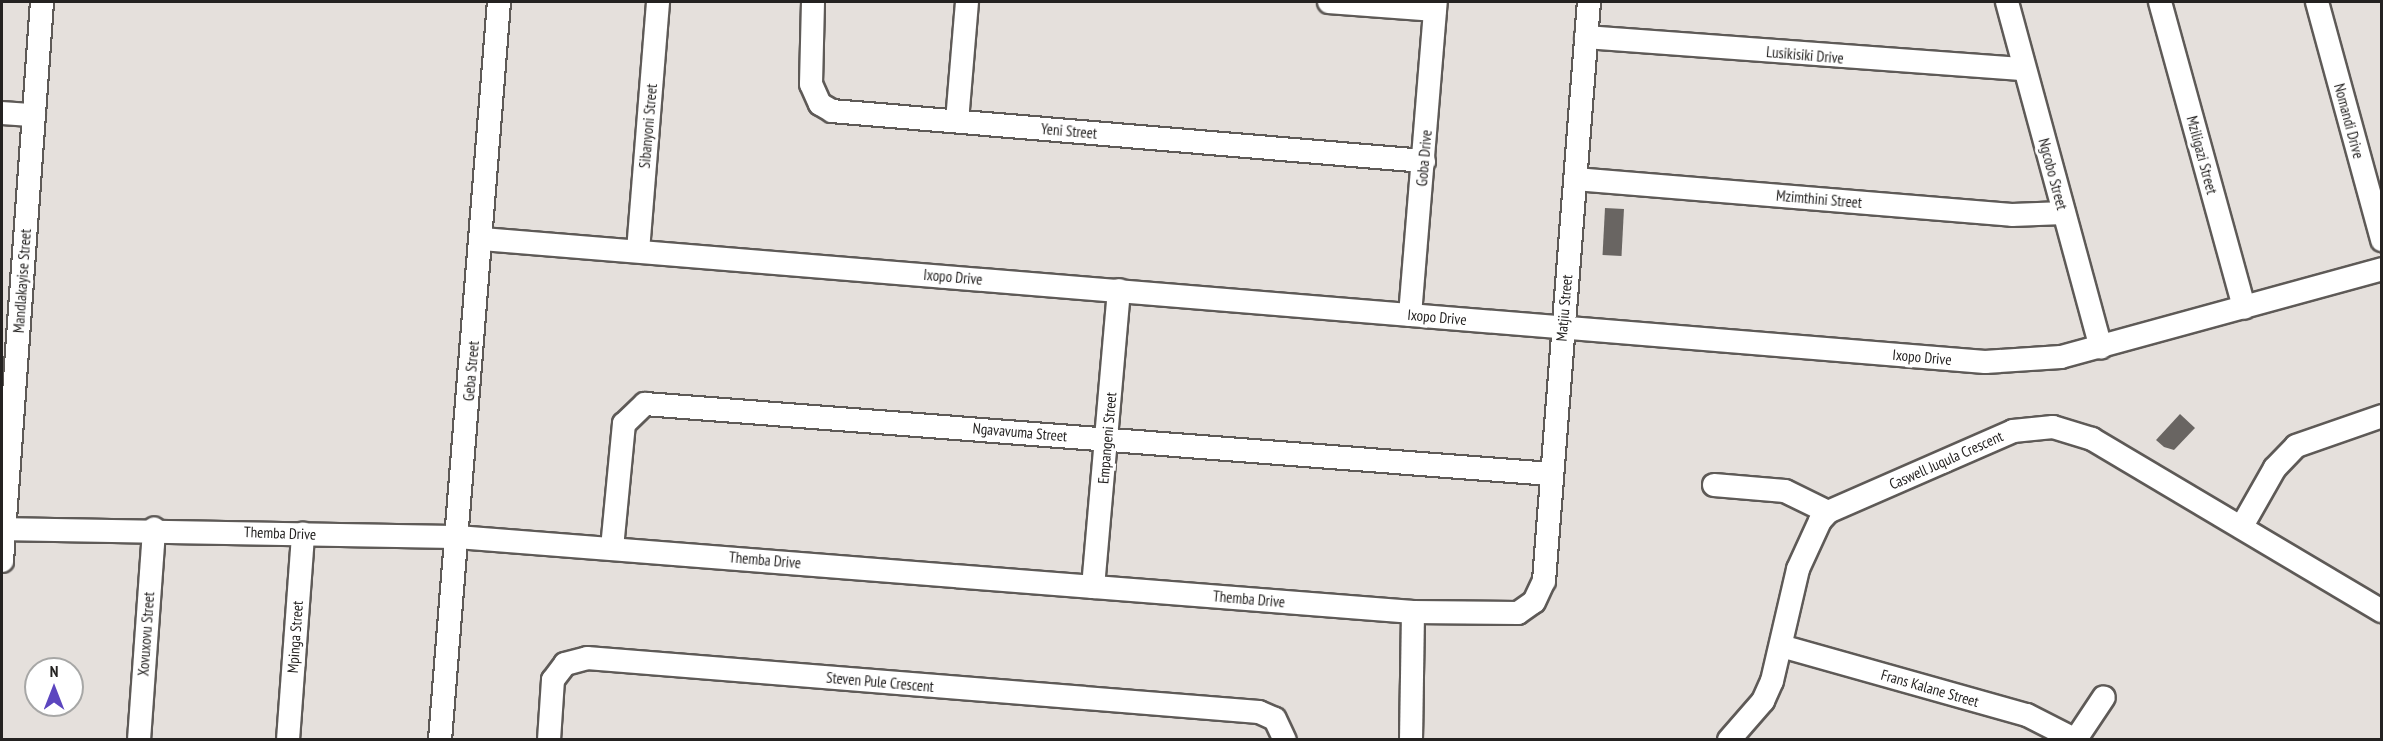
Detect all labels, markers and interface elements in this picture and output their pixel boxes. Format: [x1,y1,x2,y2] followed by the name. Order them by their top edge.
[1765,43,1845,67] street label: Lusikisiki Drive
[2330,81,2368,161] street label: Nomandi Drive
[635,83,661,169] street label: Sibanyoni Street
[2183,114,2221,196] street label: Mziligazi Street
[1040,120,1098,142] street label: Yeni Street
[1413,129,1435,187] street label: Goba Drive
[2035,136,2071,212] street label: Ngcobo Street
[1775,186,1863,212] street label: Mzimthini Street
[9,228,35,334] street label: Mandlakayise Street
[923,265,983,289] street label: Ixopo Drive
[1552,274,1576,342] street label: Matjiu Street
[1407,305,1467,329] street label: Ixopo Drive
[459,340,483,402] street label: Geba Street
[1892,345,1952,369] street label: Ixopo Drive
[1094,391,1120,485] street label: Empangeni Street
[972,419,1068,445] street label: Ngavavuma Street
[1886,427,2006,493] street label: Caswell Juqula Crescent
[244,523,316,543] street label: Themba Drive
[728,548,802,572] street label: Themba Drive
[1212,587,1286,611] street label: Themba Drive
[134,591,158,677] street label: Xovuxovu Street
[283,600,307,674] street label: Mpinga Street
[24,657,84,717] north arrow
[50,661,58,681] text: N
[1879,665,1981,711] street label: Frans Kalane Street
[825,668,935,696] street label: Steven Pule Crescent

